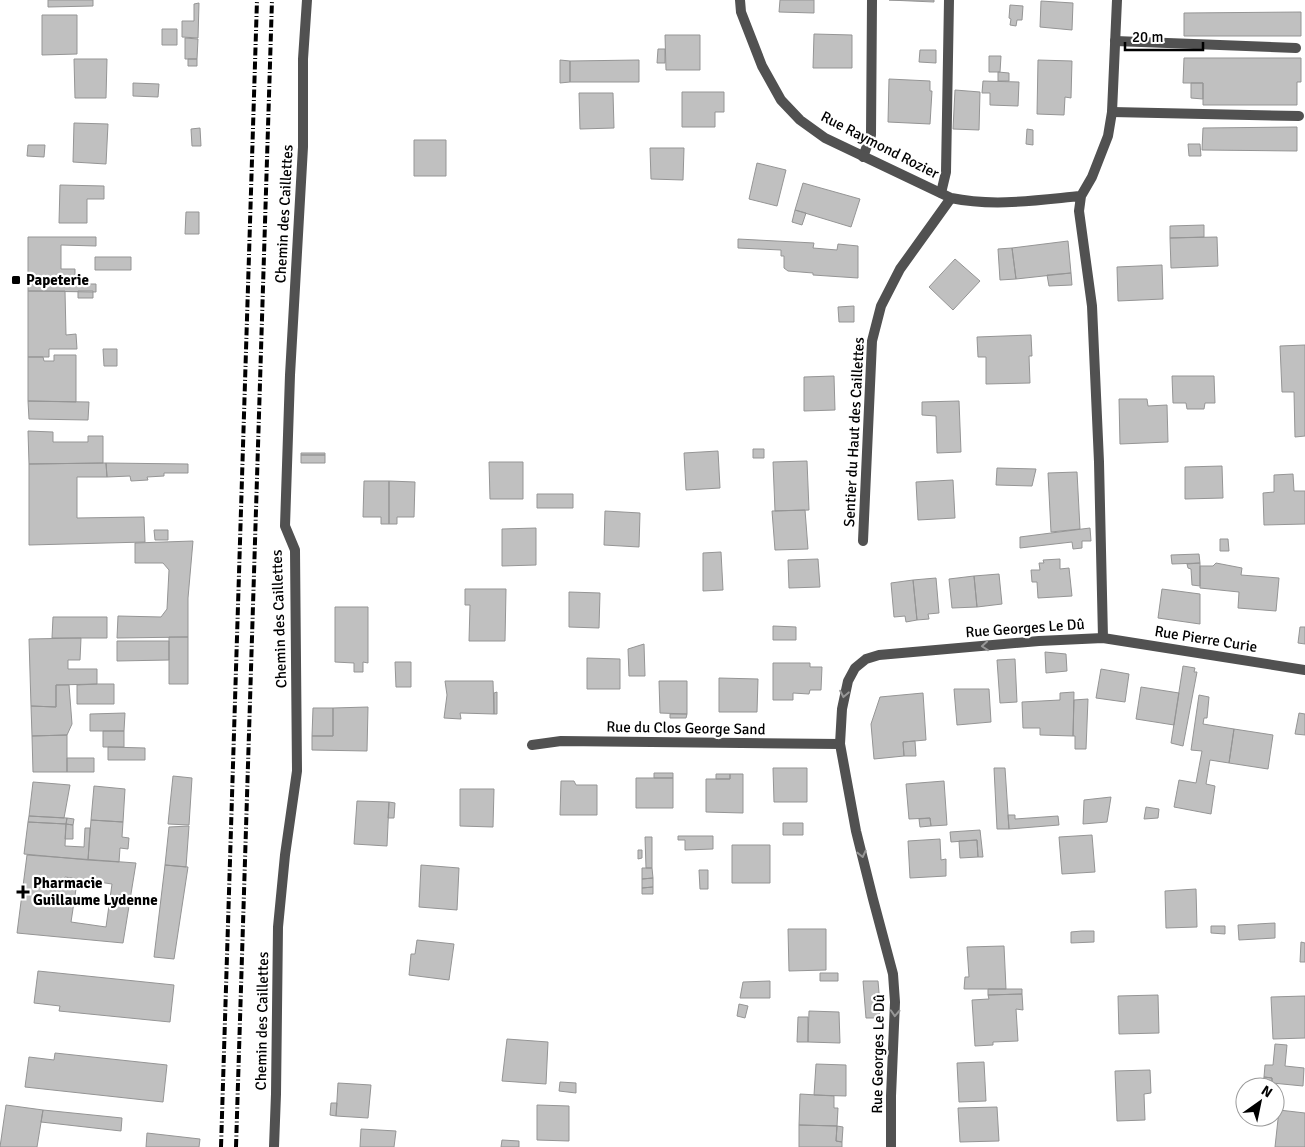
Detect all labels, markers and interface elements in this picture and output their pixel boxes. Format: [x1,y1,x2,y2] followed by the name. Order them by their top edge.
[1125,20,1202,52] scale bar
[1132,28,1163,46] text: 20 m
[818,107,943,183] street label: Rue Raymond Rozier
[271,144,297,284] street label: Chemin des Caillettes
[26,271,89,289] place label: Papeterie
[10,274,22,286] marker: Papeterie
[840,336,868,527] street label: Sentier du Haut des Caillettes
[268,549,290,689] street label: Chemin des Caillettes
[965,615,1085,641] street label: Rue Georges Le Dû
[1153,622,1259,656] street label: Rue Pierre Curie
[980,640,988,651] one-way arrow
[840,690,850,699] one-way arrow
[606,718,766,738] street label: Rue du Clos George Sand
[856,850,867,859] one-way arrow
[33,874,158,909] place label: Pharmacie Guillaume Lydenne
[17,886,29,898] marker: Pharmacie Guillaume Lydenne
[252,951,272,1090] street label: Chemin des Caillettes
[868,994,888,1114] street label: Rue Georges Le Dû
[889,1009,900,1017] one-way arrow
[1235,1077,1285,1127] north arrow
[1258,1082,1276,1101] text: N

